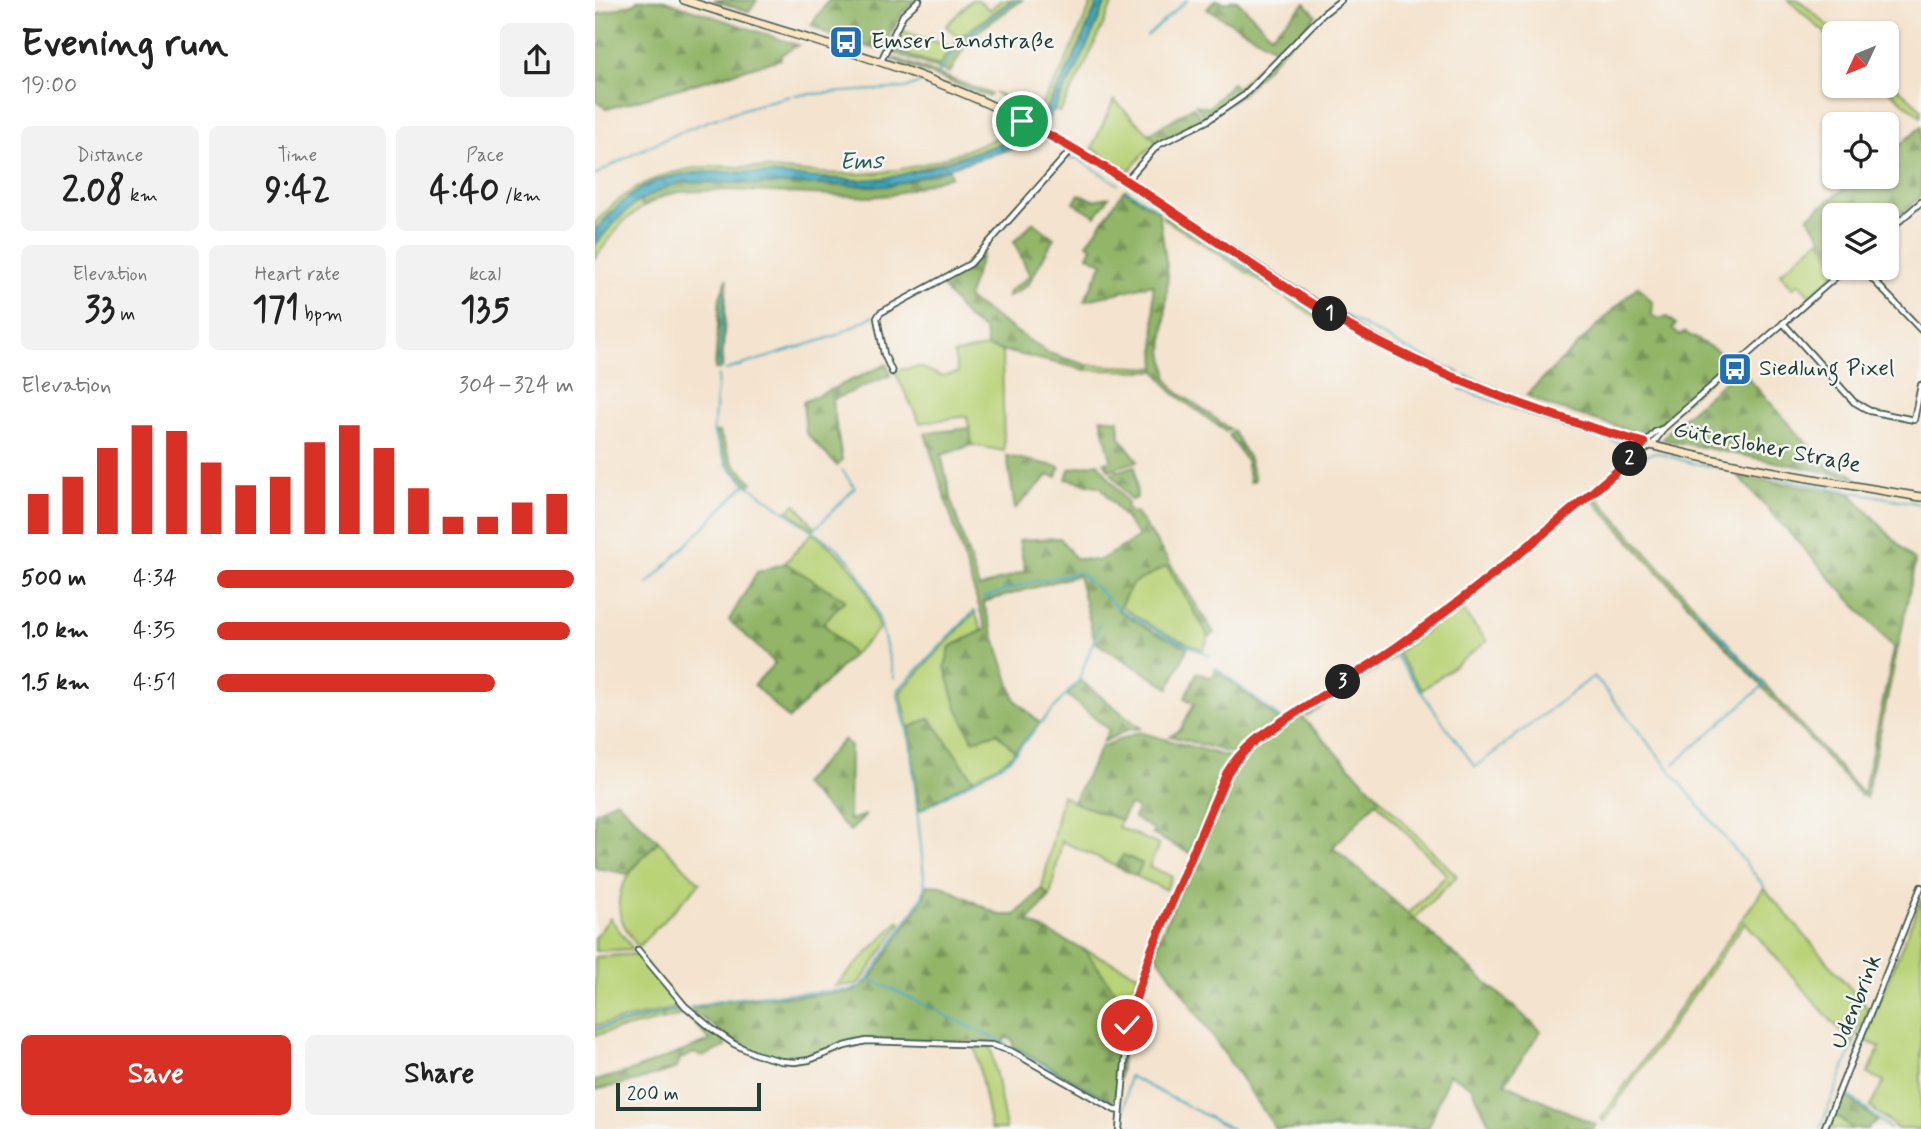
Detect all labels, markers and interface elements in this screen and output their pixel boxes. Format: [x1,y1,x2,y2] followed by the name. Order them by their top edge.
[21,20,228,69] text: Evening run
[1822,21,1899,98] north arrow
[1822,21,1899,280] map controls
[500,23,574,97] button: share
[827,23,865,61] bus stop icon: Emser Landstraße
[871,27,1054,57] place label: Emser Landstraße
[21,71,77,101] text: 19:00
[992,91,1052,151] pin
[1003,102,1041,140] icon: arrive
[1822,112,1899,189] button: locate
[76,143,143,168] text: Distance
[278,143,317,168] text: Time
[466,143,504,168] text: Pace
[839,146,885,178] water label: Ems
[62,168,125,214] text: 2.08
[265,168,330,214] text: 9:42
[430,168,500,214] text: 4:40
[125,183,158,208] text: km
[500,183,541,208] text: /km
[1822,203,1899,280] button: layers
[72,262,147,287] text: Elevation
[255,262,340,287] text: Heart rate
[469,262,501,287] text: kcal
[84,287,115,333] text: 33
[252,287,299,333] text: 171
[460,287,510,333] text: 135
[1313,296,1347,332] pin: 1
[1325,301,1334,326] text: 1
[115,302,135,327] text: m
[299,302,343,327] text: bpm
[1716,350,1754,388] bus stop icon: Siedlung Pixel
[1759,354,1895,386] place label: Siedlung Pixel
[21,371,112,401] text: Elevation
[459,371,574,401] text: 304–324 m
[1671,415,1863,481] street label: Gütersloher Straße
[1613,442,1647,476] pin: 2
[1625,446,1634,471] text: 2
[21,564,86,594] text: 500 m
[133,564,177,594] text: 4:34
[21,616,89,646] text: 1.0 km
[133,616,175,646] text: 4:35
[1325,664,1361,700] pin: 3
[21,668,90,698] text: 1.5 km
[133,668,176,698] text: 4:51
[1338,669,1347,694] text: 3
[1824,950,1890,1054] street label: Udenbrink
[1097,995,1157,1055] pin
[1108,1006,1146,1044] icon: check
[21,1035,291,1115] button: Save
[305,1035,574,1115] button: Share
[616,1080,761,1112] scale bar
[627,1082,679,1107] text: 200 m

